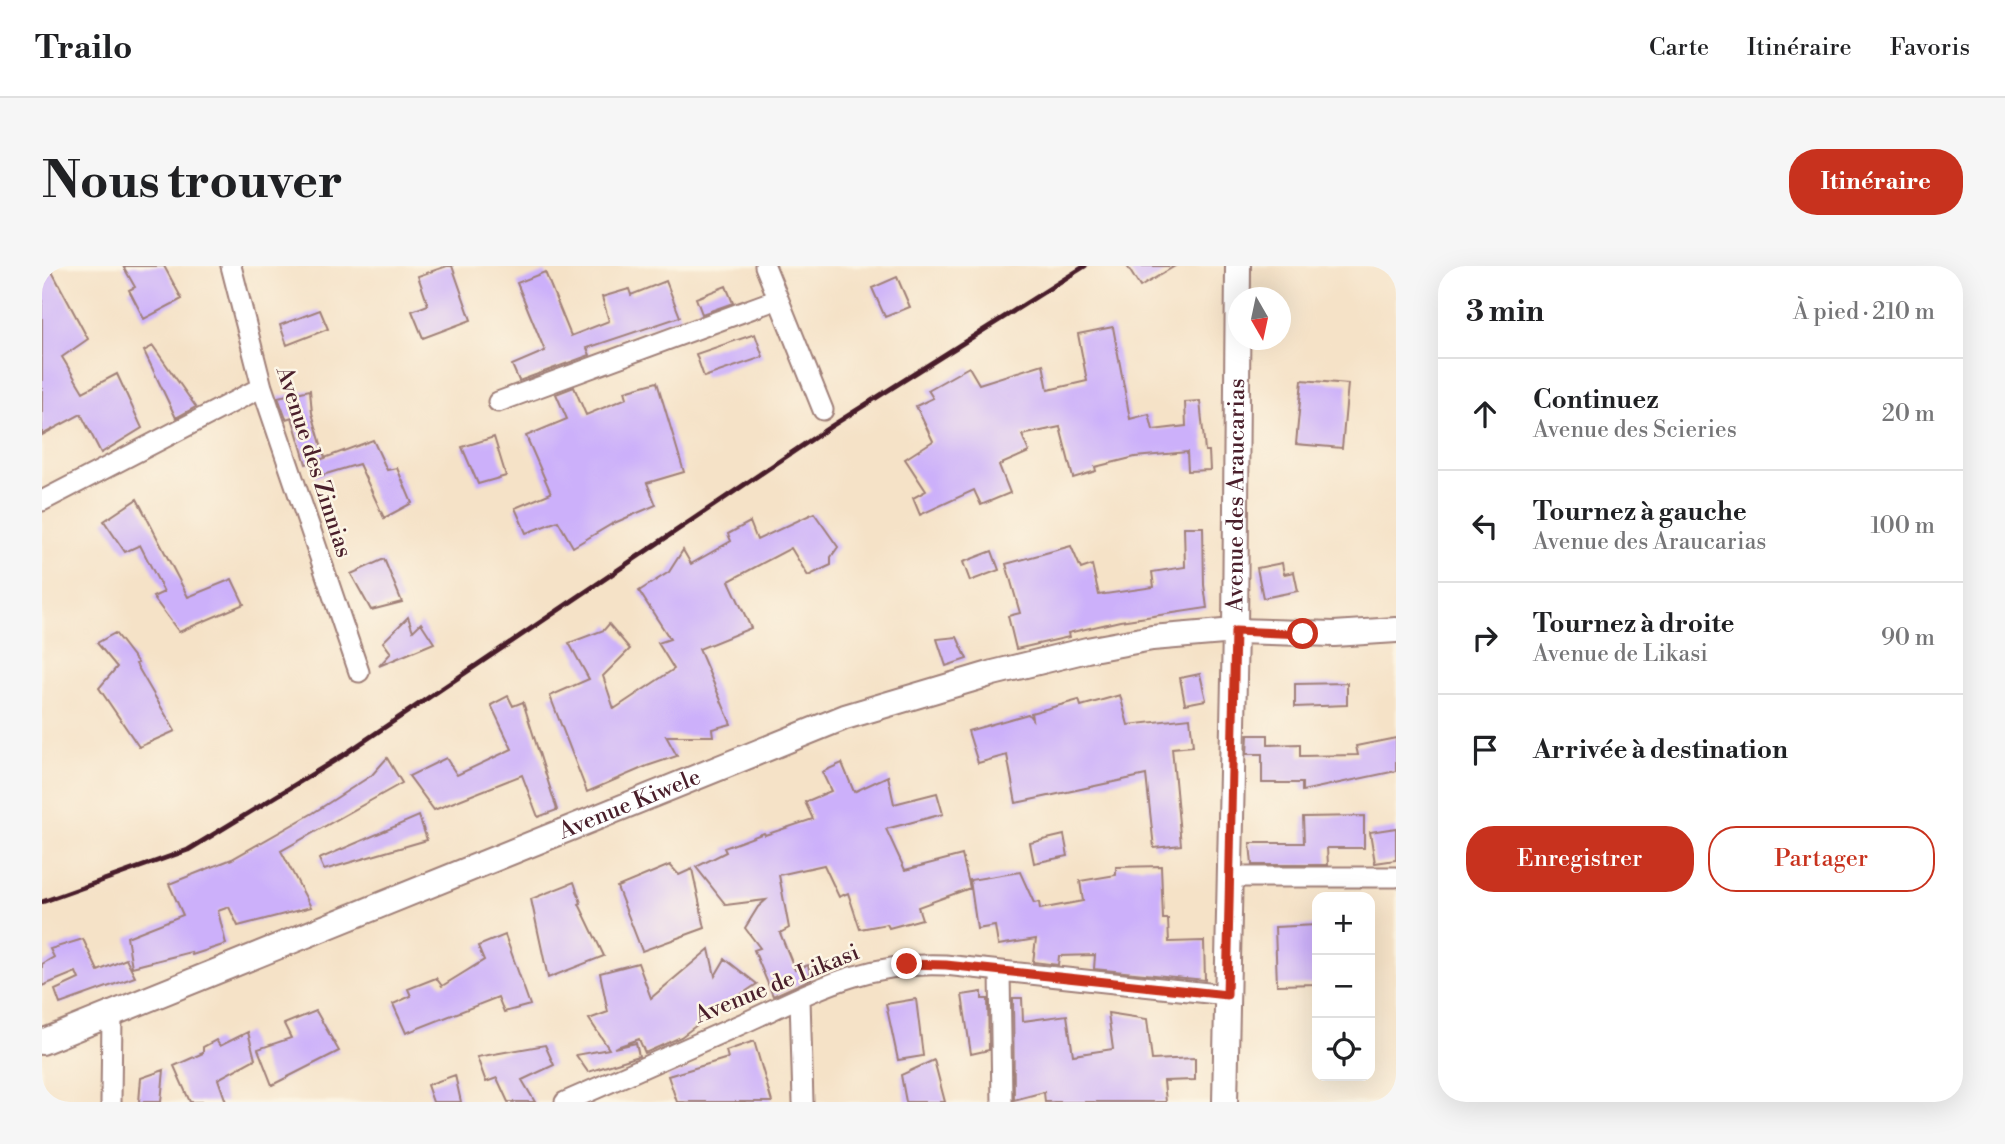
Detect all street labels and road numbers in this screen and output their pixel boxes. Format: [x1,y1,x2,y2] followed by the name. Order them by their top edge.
[270,362,358,561] street label: Avenue des Zinnias
[1221,378,1251,613] street label: Avenue des Araucarias
[554,763,705,846] street label: Avenue Kiwele
[690,938,863,1030] street label: Avenue de Likasi

